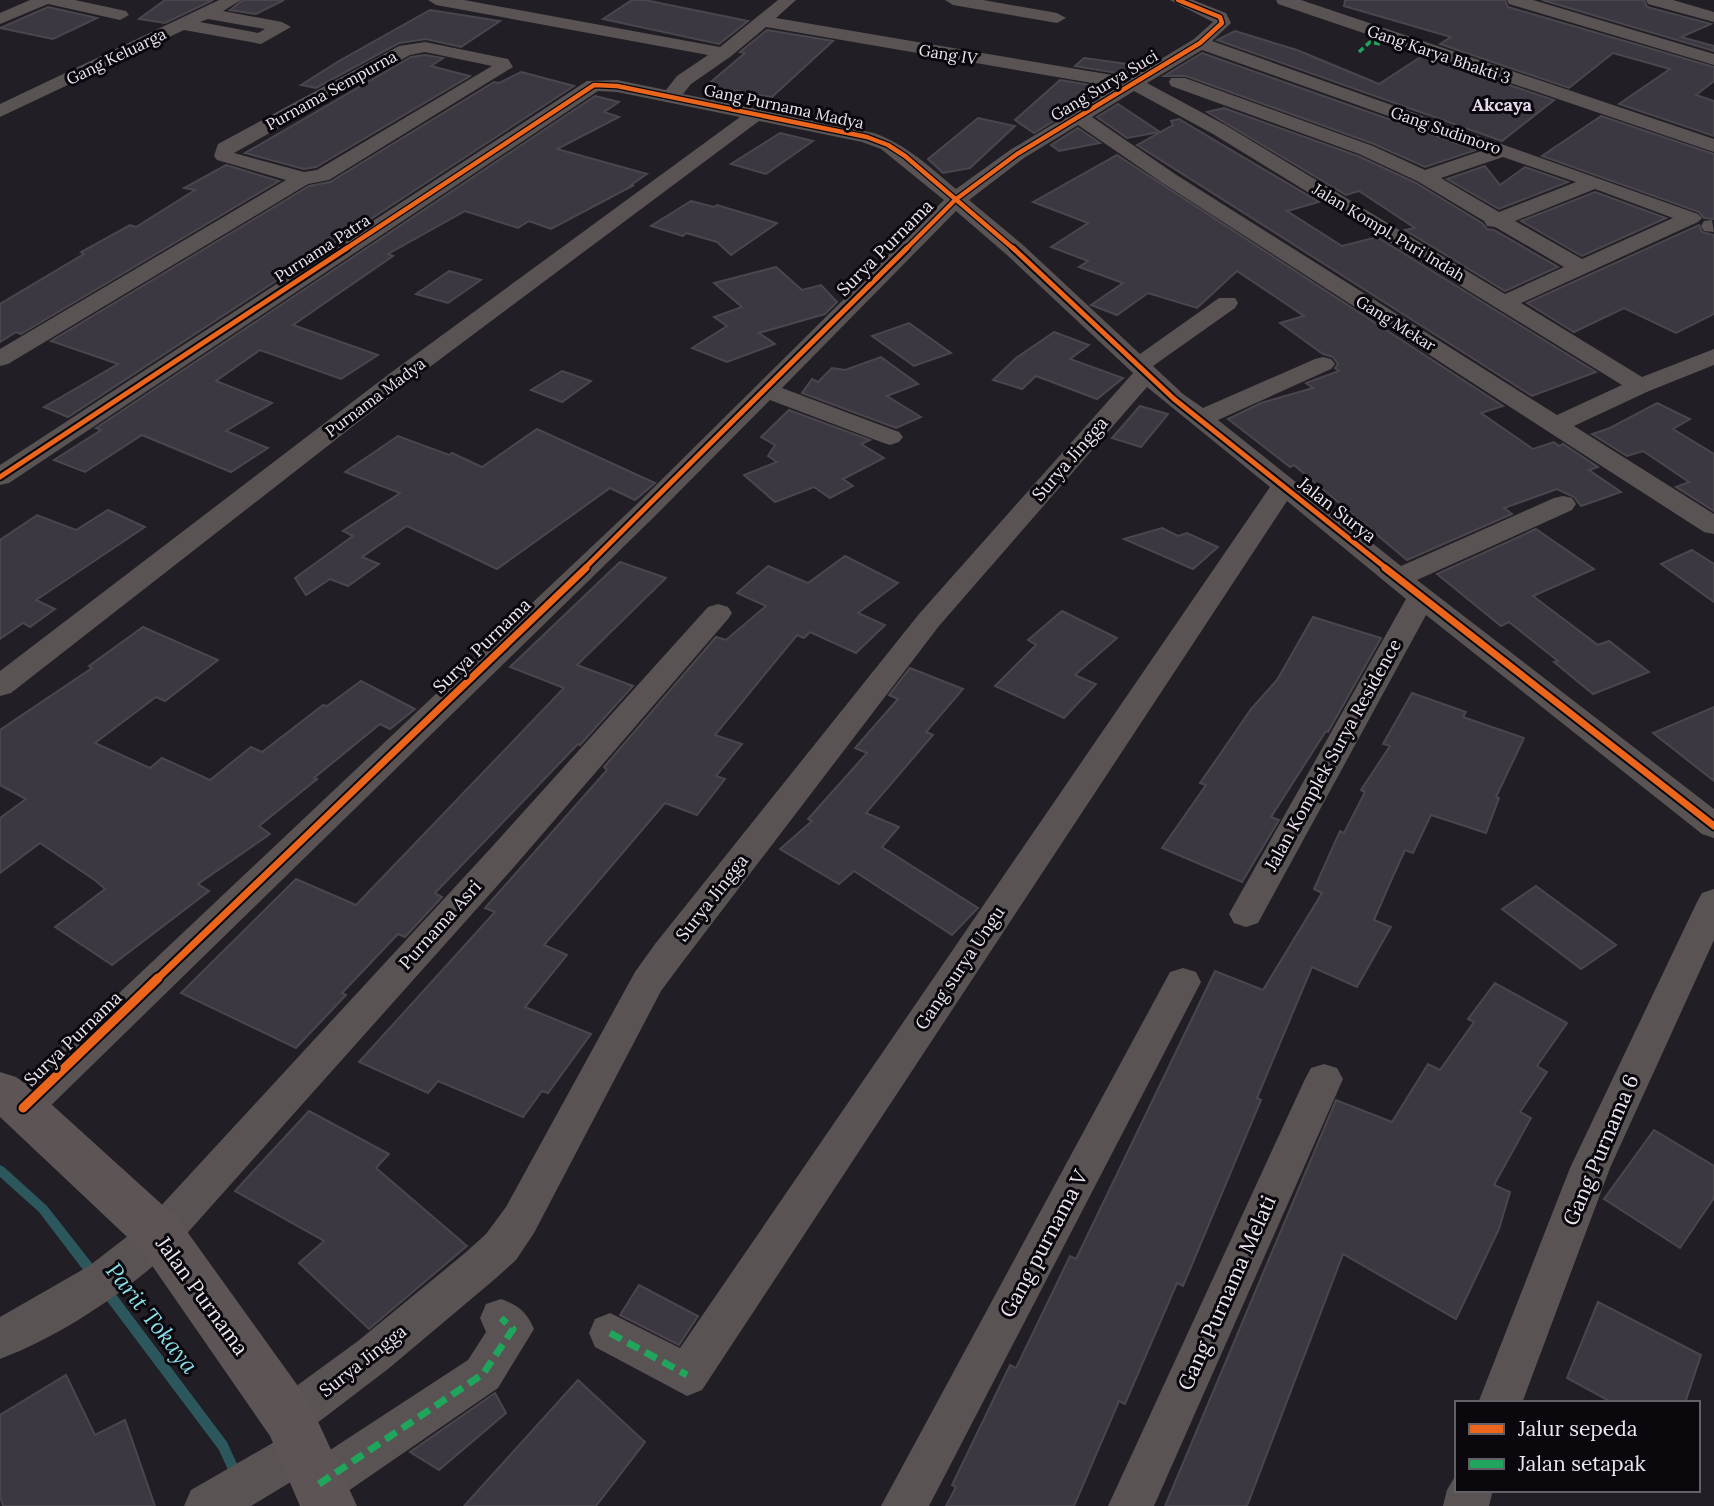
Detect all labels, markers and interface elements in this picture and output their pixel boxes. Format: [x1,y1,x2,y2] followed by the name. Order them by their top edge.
[1365,20,1514,88] street label: Gang Karya Bhakti 3
[63,23,169,89] street label: Gang Keluarga
[917,40,979,69] street label: Gang IV
[1047,45,1161,125] street label: Gang Surya Suci
[262,46,400,134] street label: Purnama Sempurna
[702,79,866,133] street label: Gang Purnama Madya
[1472,93,1533,116] district label: Akcaya
[1388,102,1504,158] street label: Gang Sudimoro
[1308,178,1469,286] street label: Jalan Kompl. Puri Indah
[831,194,938,301] street label: Surya Purnama
[270,210,374,286] street label: Purnama Patra
[1352,291,1440,355] street label: Gang Mekar
[321,353,429,441] street label: Purnama Madya
[1027,412,1113,506] street label: Surya Jingga
[1293,471,1381,547] street label: Jalan Surya
[428,593,536,698] street label: Surya Purnama
[1259,635,1406,876] street label: Jalan Komplek Surya Residence
[670,849,753,946] street label: Surya Jingga
[394,875,486,974] street label: Purnama Asri
[910,901,1010,1034] street label: Gang surya Ungu
[19,986,127,1091] street label: Surya Purnama
[1556,1070,1645,1230] street label: Gang Purnama 6
[993,1164,1094,1322] street label: Gang purnama V
[1171,1191,1282,1395] street label: Gang Purnama Melati
[150,1230,255,1361] street label: Jalan Purnama
[100,1256,205,1379] water label: Parit Tokaya
[314,1319,411,1402] street label: Surya Jingga
[1455,1401,1700,1492] legend
[1517,1415,1638,1442] text: Jalur sepeda
[1517,1450,1646,1477] text: Jalan setapak

